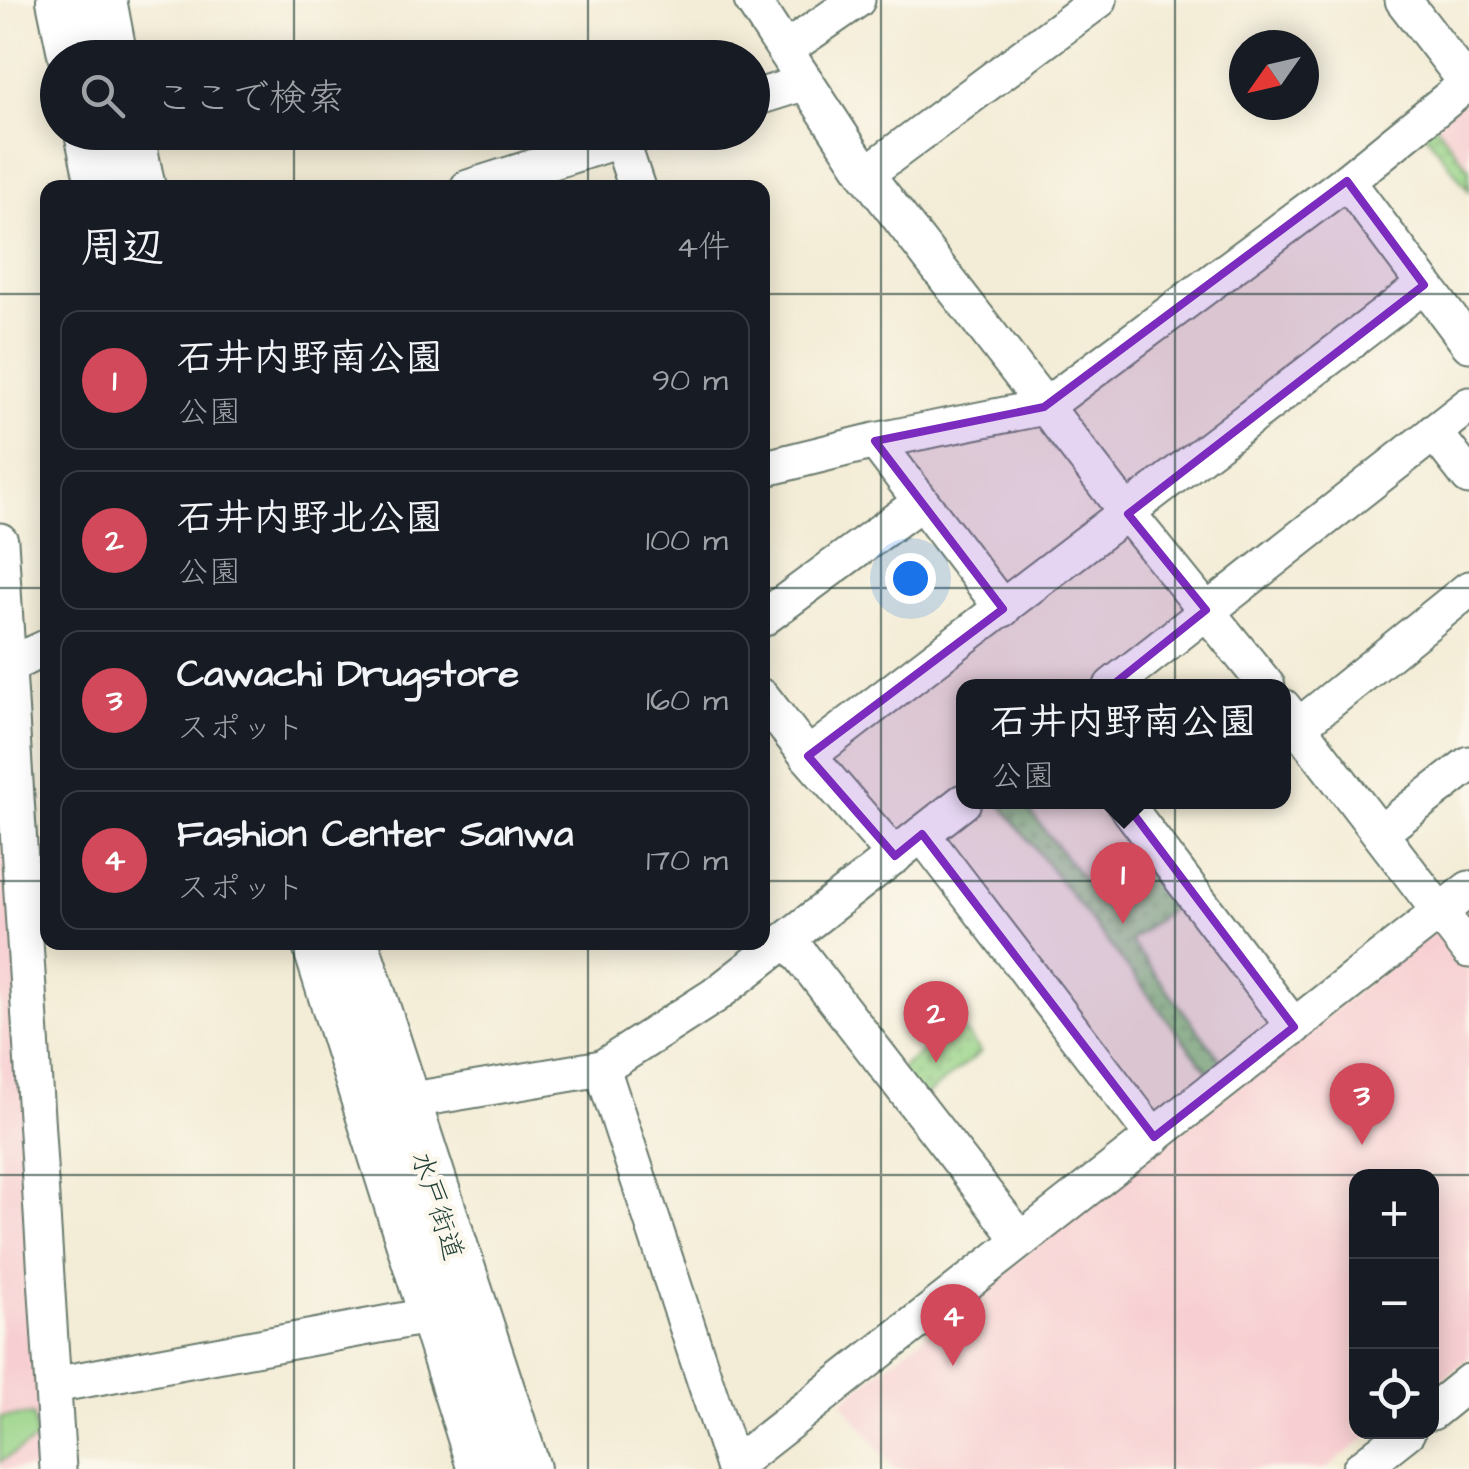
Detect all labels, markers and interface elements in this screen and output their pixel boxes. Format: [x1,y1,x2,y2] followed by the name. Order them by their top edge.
[1229,30,1319,120] north arrow
[40,40,770,150] search box
[75,68,130,123] icon: search
[155,73,345,125] text: ここで検索
[80,220,164,278] text: 周辺
[676,225,730,270] text: 4件
[177,333,443,385] text: 石井内野南公園
[112,358,117,403] text: 1
[652,358,728,403] text: 90 m
[177,390,241,435] text: 公園
[177,493,443,545] text: 石井内野北公園
[105,518,124,563] text: 2
[646,518,728,563] text: 100 m
[177,550,241,595] text: 公園
[885,553,936,604] your location
[177,649,519,701] text: Cawachi Drugstore
[106,678,123,723] text: 3
[646,678,728,723] text: 160 m
[956,679,1291,809] popup
[990,697,1257,749] text: 石井内野南公園
[177,706,305,751] text: スポット
[990,754,1055,799] text: 公園
[177,809,573,861] text: Fashion Center Sanwa
[104,838,125,883] text: 4
[646,838,728,883] text: 170 m
[1090,842,1156,924] pin: 1
[177,866,305,911] text: スポット
[904,980,968,1063] pin: 2
[1330,1062,1394,1145] pin: 3
[401,1147,473,1265] street label: 水戸街道
[1349,1169,1439,1439] map controls
[1349,1169,1439,1259] button: +
[1349,1259,1439,1349] button: −
[920,1284,986,1366] pin: 4
[1349,1349,1439,1439] button: locate

